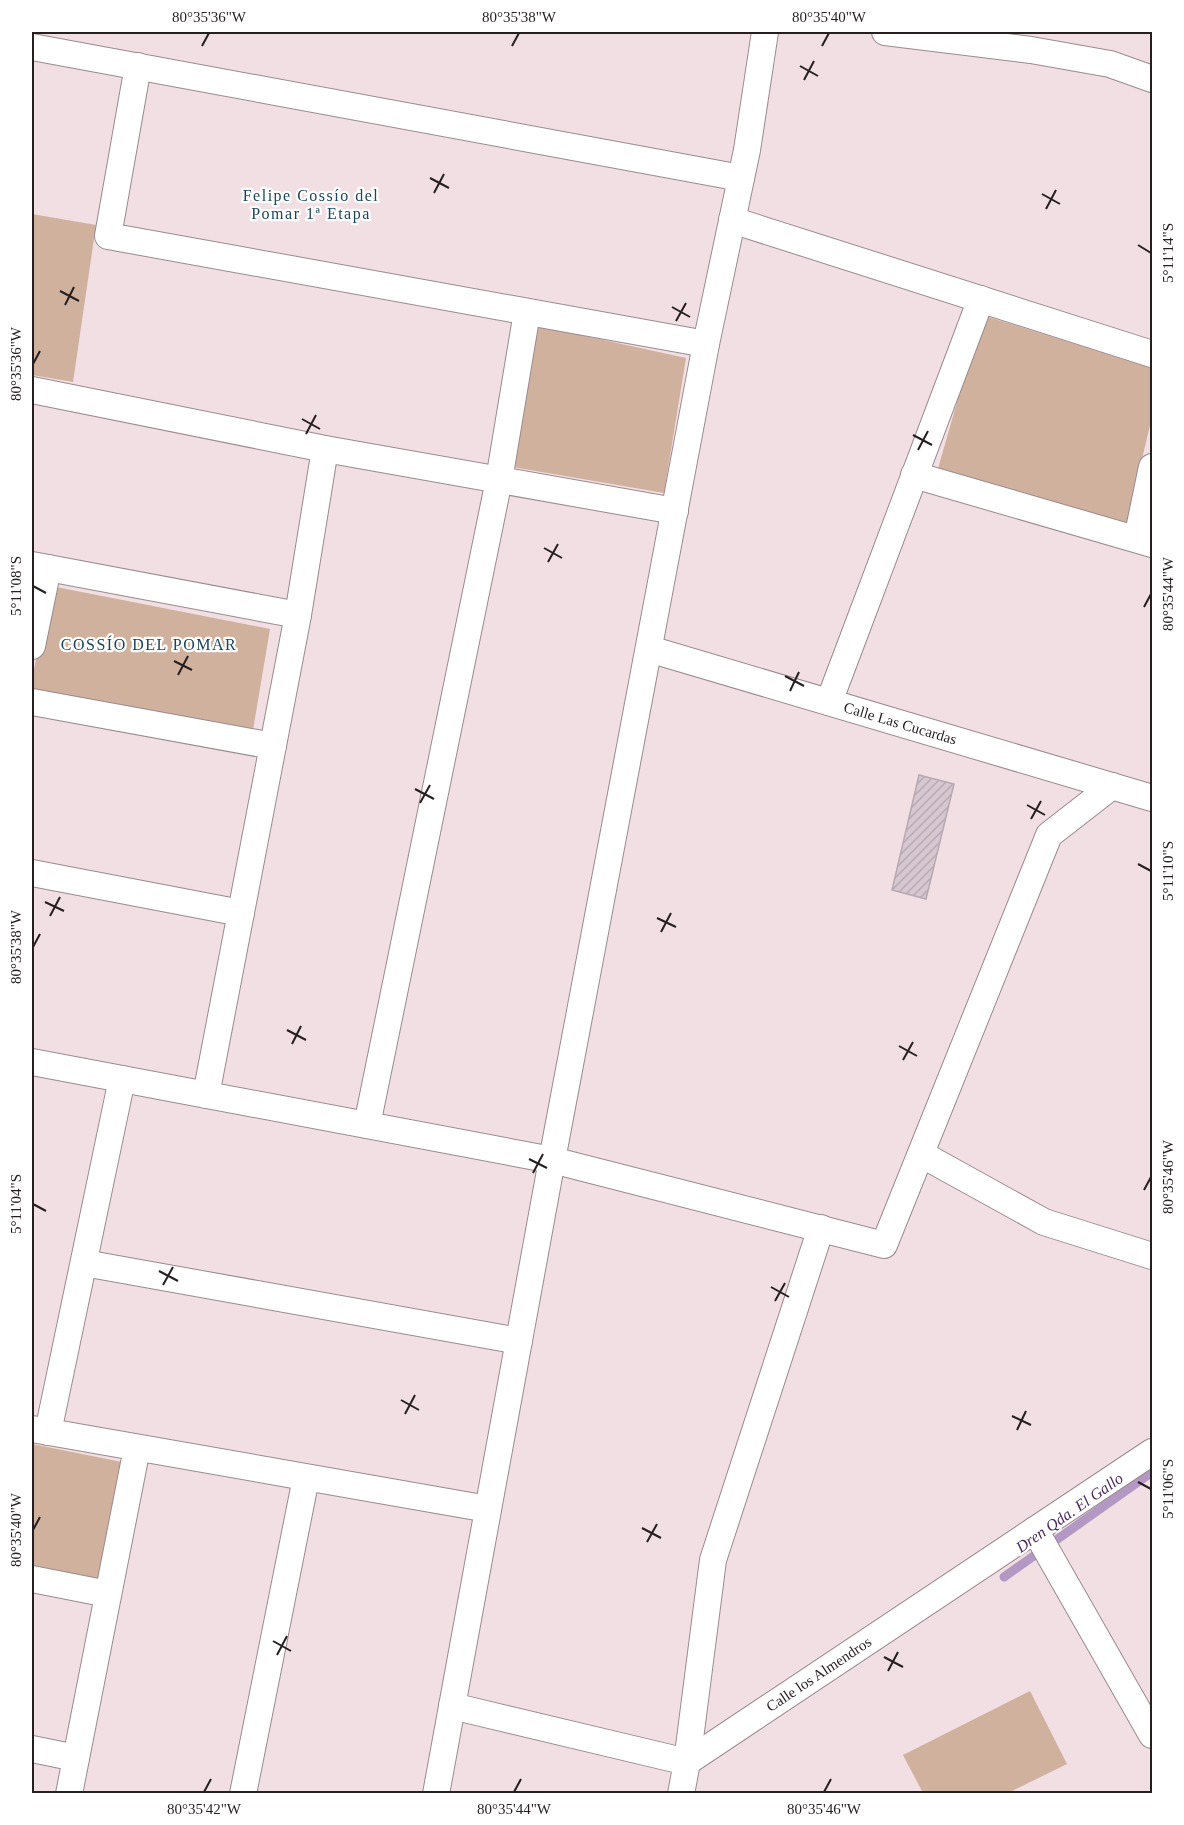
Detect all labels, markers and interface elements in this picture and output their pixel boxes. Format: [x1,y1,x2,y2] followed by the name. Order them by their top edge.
[172,9,247,25] text: 80°35'36"W
[482,9,557,25] text: 80°35'38"W
[792,9,867,25] text: 80°35'40"W
[243,187,379,223] district label: Felipe Cossío del Pomar 1ª Etapa
[1160,223,1176,283] text: 5°11'14"S
[8,326,24,401] text: 80°35'36"W
[8,556,24,616] text: 5°11'08"S
[1160,556,1176,631] text: 80°35'44"W
[61,635,237,653] district label: COSSÍO DEL POMAR
[842,699,959,748] street label: Calle Las Cucardas
[1160,841,1176,901] text: 5°11'10"S
[8,909,24,984] text: 80°35'38"W
[1160,1139,1176,1214] text: 80°35'46"W
[8,1174,24,1234] text: 5°11'04"S
[1160,1459,1176,1519] text: 5°11'06"S
[1012,1469,1126,1556] water label: Dren Qda. El Gallo
[8,1492,24,1567] text: 80°35'40"W
[763,1633,874,1715] street label: Calle los Almendros
[167,1801,242,1817] text: 80°35'42"W
[477,1801,552,1817] text: 80°35'44"W
[787,1801,862,1817] text: 80°35'46"W

